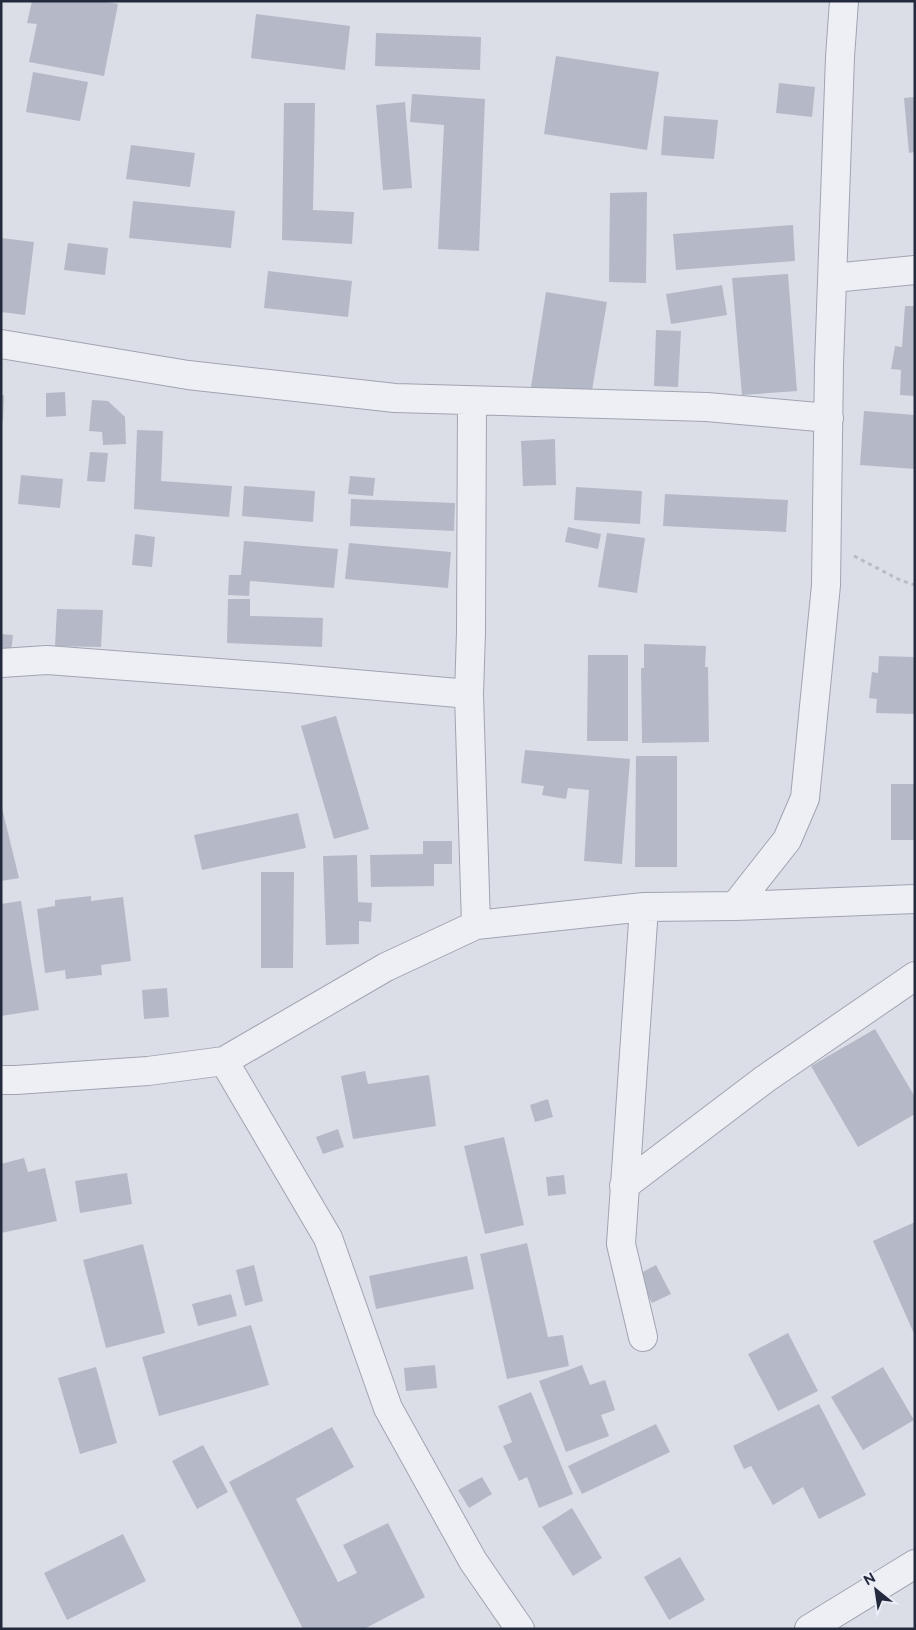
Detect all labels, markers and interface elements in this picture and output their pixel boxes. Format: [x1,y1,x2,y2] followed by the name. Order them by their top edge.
[851,1565,901,1615] north arrow
[861,1569,878,1588] text: N

